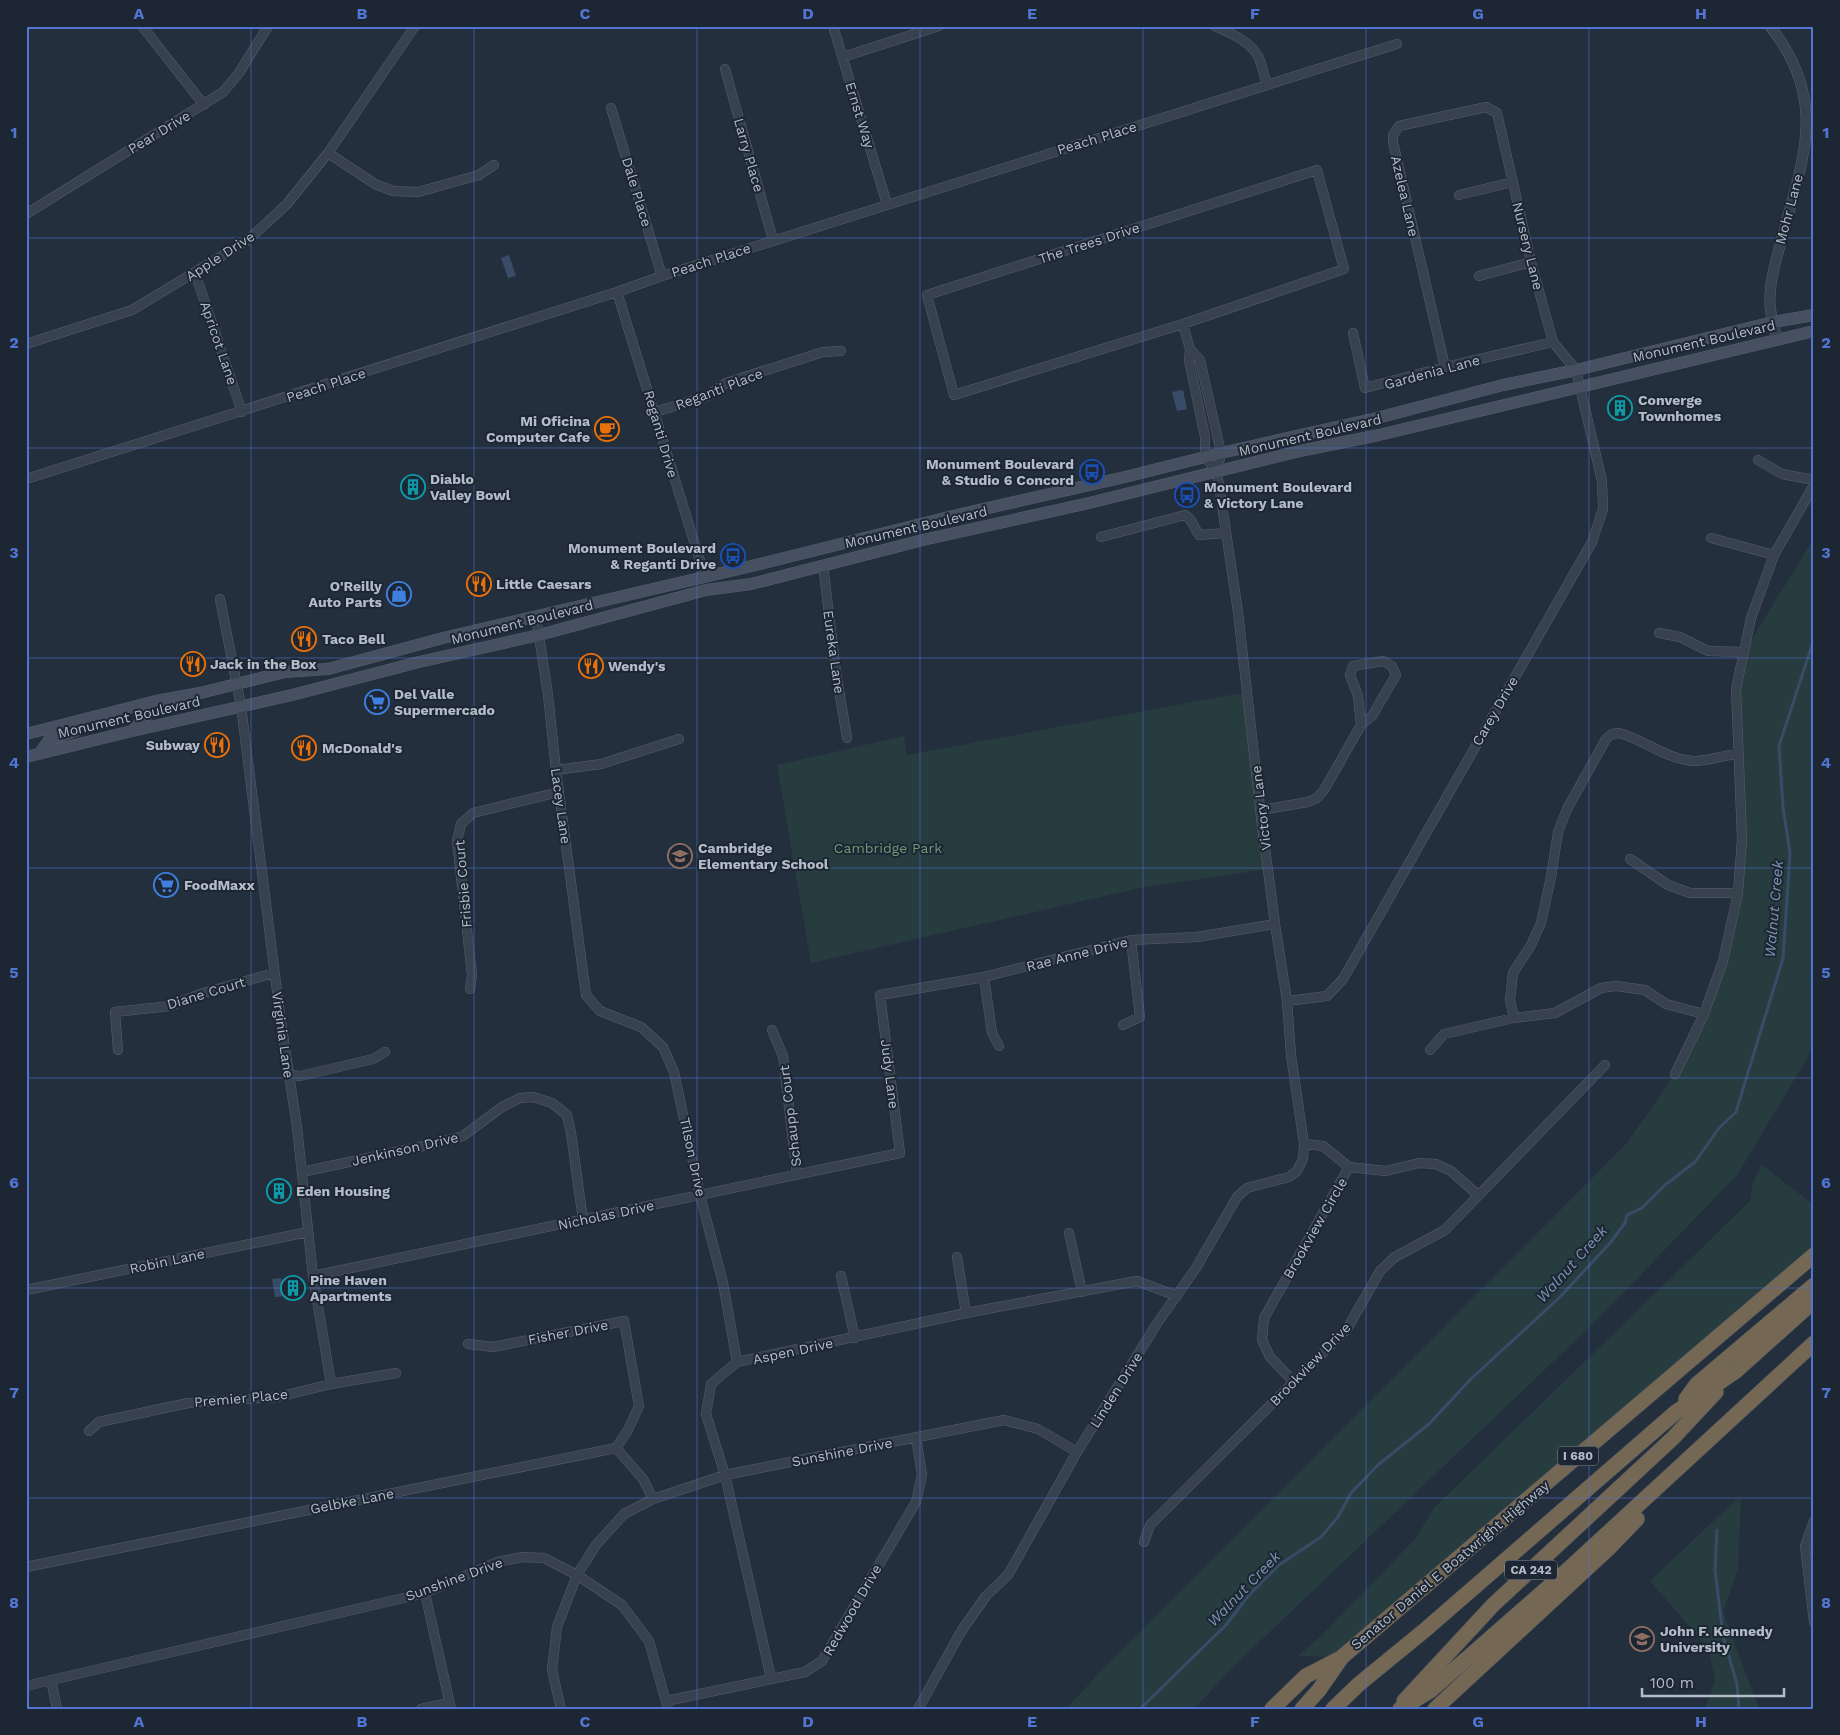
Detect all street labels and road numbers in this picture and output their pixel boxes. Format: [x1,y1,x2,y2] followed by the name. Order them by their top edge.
[842,80,878,151] street label: Ernst Way
[125,107,193,157] street label: Pear Drive
[731,116,767,194] street label: Larry Place
[1055,118,1139,158] street label: Peach Place
[1388,154,1422,238] street label: Azelea Lane
[619,155,655,229] street label: Dale Place
[1772,172,1806,246] street label: Mohr Lane
[1509,200,1547,292] street label: Nursery Lane
[1036,219,1142,267] street label: The Trees Drive
[183,228,257,284] street label: Apple Drive
[669,240,753,280] street label: Peach Place
[197,299,241,387] street label: Apricot Lane
[1631,317,1777,365] street label: Monument Boulevard
[1382,352,1482,392] street label: Gardenia Lane
[284,365,368,405] street label: Peach Place
[673,365,765,413] street label: Reganti Place
[641,388,681,480] street label: Reganti Drive
[1237,411,1383,459] street label: Monument Boulevard
[843,503,989,551] street label: Monument Boulevard
[449,597,595,647] street label: Monument Boulevard
[820,609,848,695] street label: Eureka Lane
[1469,674,1521,748] street label: Carey Drive
[56,693,202,741] street label: Monument Boulevard
[1248,765,1274,851] street label: Victory Lane
[548,767,574,845] street label: Lacey Lane
[451,839,475,928] street label: Frisbie Court
[1025,934,1129,974] street label: Rae Anne Drive
[165,973,247,1012] street label: Diane Court
[269,991,297,1079] street label: Virginia Lane
[878,1038,902,1110] street label: Judy Lane
[776,1064,804,1168] street label: Schaupp Court
[677,1116,709,1198] street label: Tilson Drive
[350,1129,460,1169] street label: Jenkinson Drive
[1280,1175,1350,1281] street label: Brookview Circle
[556,1197,656,1233] street label: Nicholas Drive
[128,1245,206,1277] street label: Robin Lane
[527,1316,609,1348] street label: Fisher Drive
[1266,1319,1354,1409] street label: Brookview Drive
[751,1335,835,1367] street label: Aspen Drive
[1086,1349,1146,1431] street label: Linden Drive
[193,1386,289,1410] street label: Premier Place
[790,1434,894,1470] street label: Sunshine Drive
[1558,1446,1598,1465] road number: I 680
[1348,1477,1553,1653] street label: Senator Daniel E Boatwright Highway
[309,1485,395,1517] street label: Gelbke Lane
[403,1554,505,1604] street label: Sunshine Drive
[1505,1560,1557,1580] road number: CA 242
[819,1562,885,1658] street label: Redwood Drive

